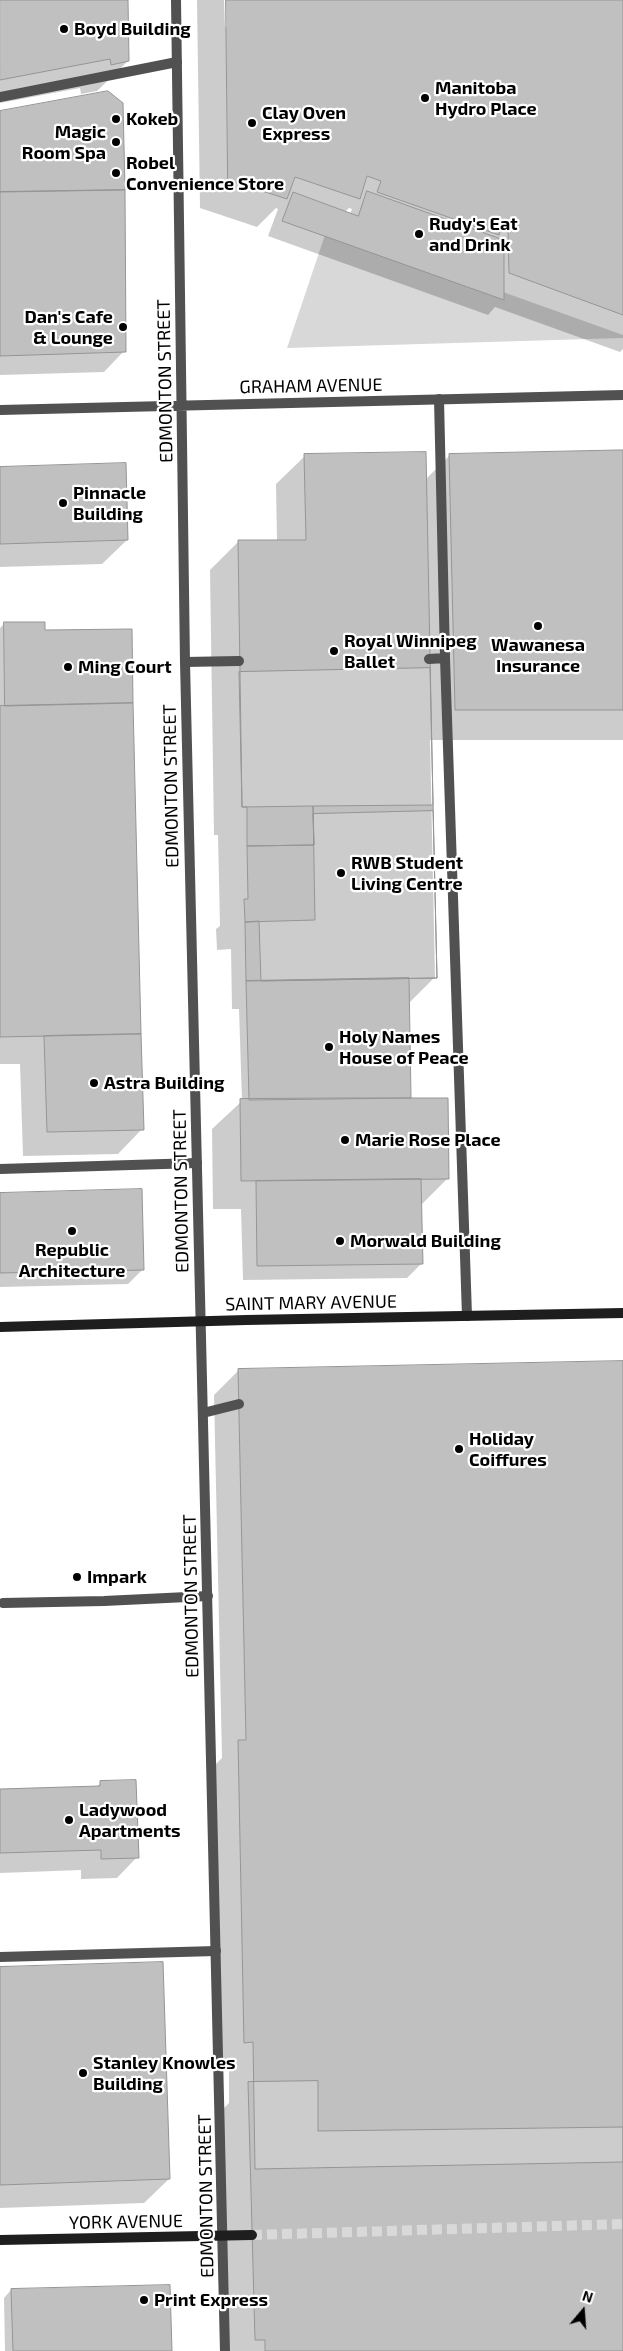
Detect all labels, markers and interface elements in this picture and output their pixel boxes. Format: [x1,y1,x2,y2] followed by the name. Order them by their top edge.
[74,18,191,40] place label: Boyd Building
[58,23,70,35] marker: Boyd Building
[435,77,537,120] place label: Manitoba Hydro Place
[419,92,431,104] marker: Manitoba Hydro Place
[262,102,346,144] place label: Clay Oven Express
[126,108,178,130] place label: Kokeb
[110,113,122,125] marker: Kokeb
[246,117,258,129] marker: Clay Oven Express
[22,121,106,163] place label: Magic Room Spa
[110,136,122,148] marker: Magic Room Spa
[126,152,284,194] place label: Robel Convenience Store
[110,167,122,179] marker: Robel Convenience Store
[429,213,518,255] place label: Rudy's Eat and Drink
[413,228,425,240] marker: Rudy's Eat and Drink
[153,299,177,463] street label: EDMONTON STREET
[24,306,113,348] place label: Dan's Cafe & Lounge
[117,321,129,333] marker: Dan's Cafe & Lounge
[239,374,383,398] street label: GRAHAM AVENUE
[73,482,146,524] place label: Pinnacle Building
[57,497,69,509] marker: Pinnacle Building
[532,620,544,632] marker: Wawanesa Insurance
[344,630,477,672] place label: Royal Winnipeg Ballet
[491,634,585,676] place label: Wawanesa Insurance
[328,645,340,657] marker: Royal Winnipeg Ballet
[78,656,172,678] place label: Ming Court
[62,661,74,673] marker: Ming Court
[159,704,183,868] street label: EDMONTON STREET
[351,852,463,894] place label: RWB Student Living Centre
[335,867,347,879] marker: RWB Student Living Centre
[339,1026,469,1068] place label: Holy Names House of Peace
[323,1041,335,1053] marker: Holy Names House of Peace
[104,1072,225,1094] place label: Astra Building
[88,1077,100,1089] marker: Astra Building
[169,1109,193,1273] street label: EDMONTON STREET
[355,1129,501,1151] place label: Marie Rose Place
[339,1134,351,1146] marker: Marie Rose Place
[66,1225,78,1237] marker: Republic Architecture
[350,1230,501,1252] place label: Morwald Building
[334,1235,346,1247] marker: Morwald Building
[19,1239,125,1282] place label: Republic Architecture
[225,1291,397,1315] street label: SAINT MARY AVENUE
[469,1428,547,1470] place label: Holiday Coiffures
[453,1443,465,1455] marker: Holiday Coiffures
[179,1514,203,1678] street label: EDMONTON STREET
[87,1566,147,1588] place label: Impark
[71,1571,83,1583] marker: Impark
[79,1799,181,1842] place label: Ladywood Apartments
[63,1814,75,1826] marker: Ladywood Apartments
[93,2052,236,2094] place label: Stanley Knowles Building
[77,2067,89,2079] marker: Stanley Knowles Building
[194,2114,218,2278] street label: EDMONTON STREET
[69,2210,183,2234] street label: YORK AVENUE
[558,2286,608,2336] north arrow
[580,2287,595,2306] text: N
[154,2289,268,2311] place label: Print Express
[138,2294,150,2306] marker: Print Express

